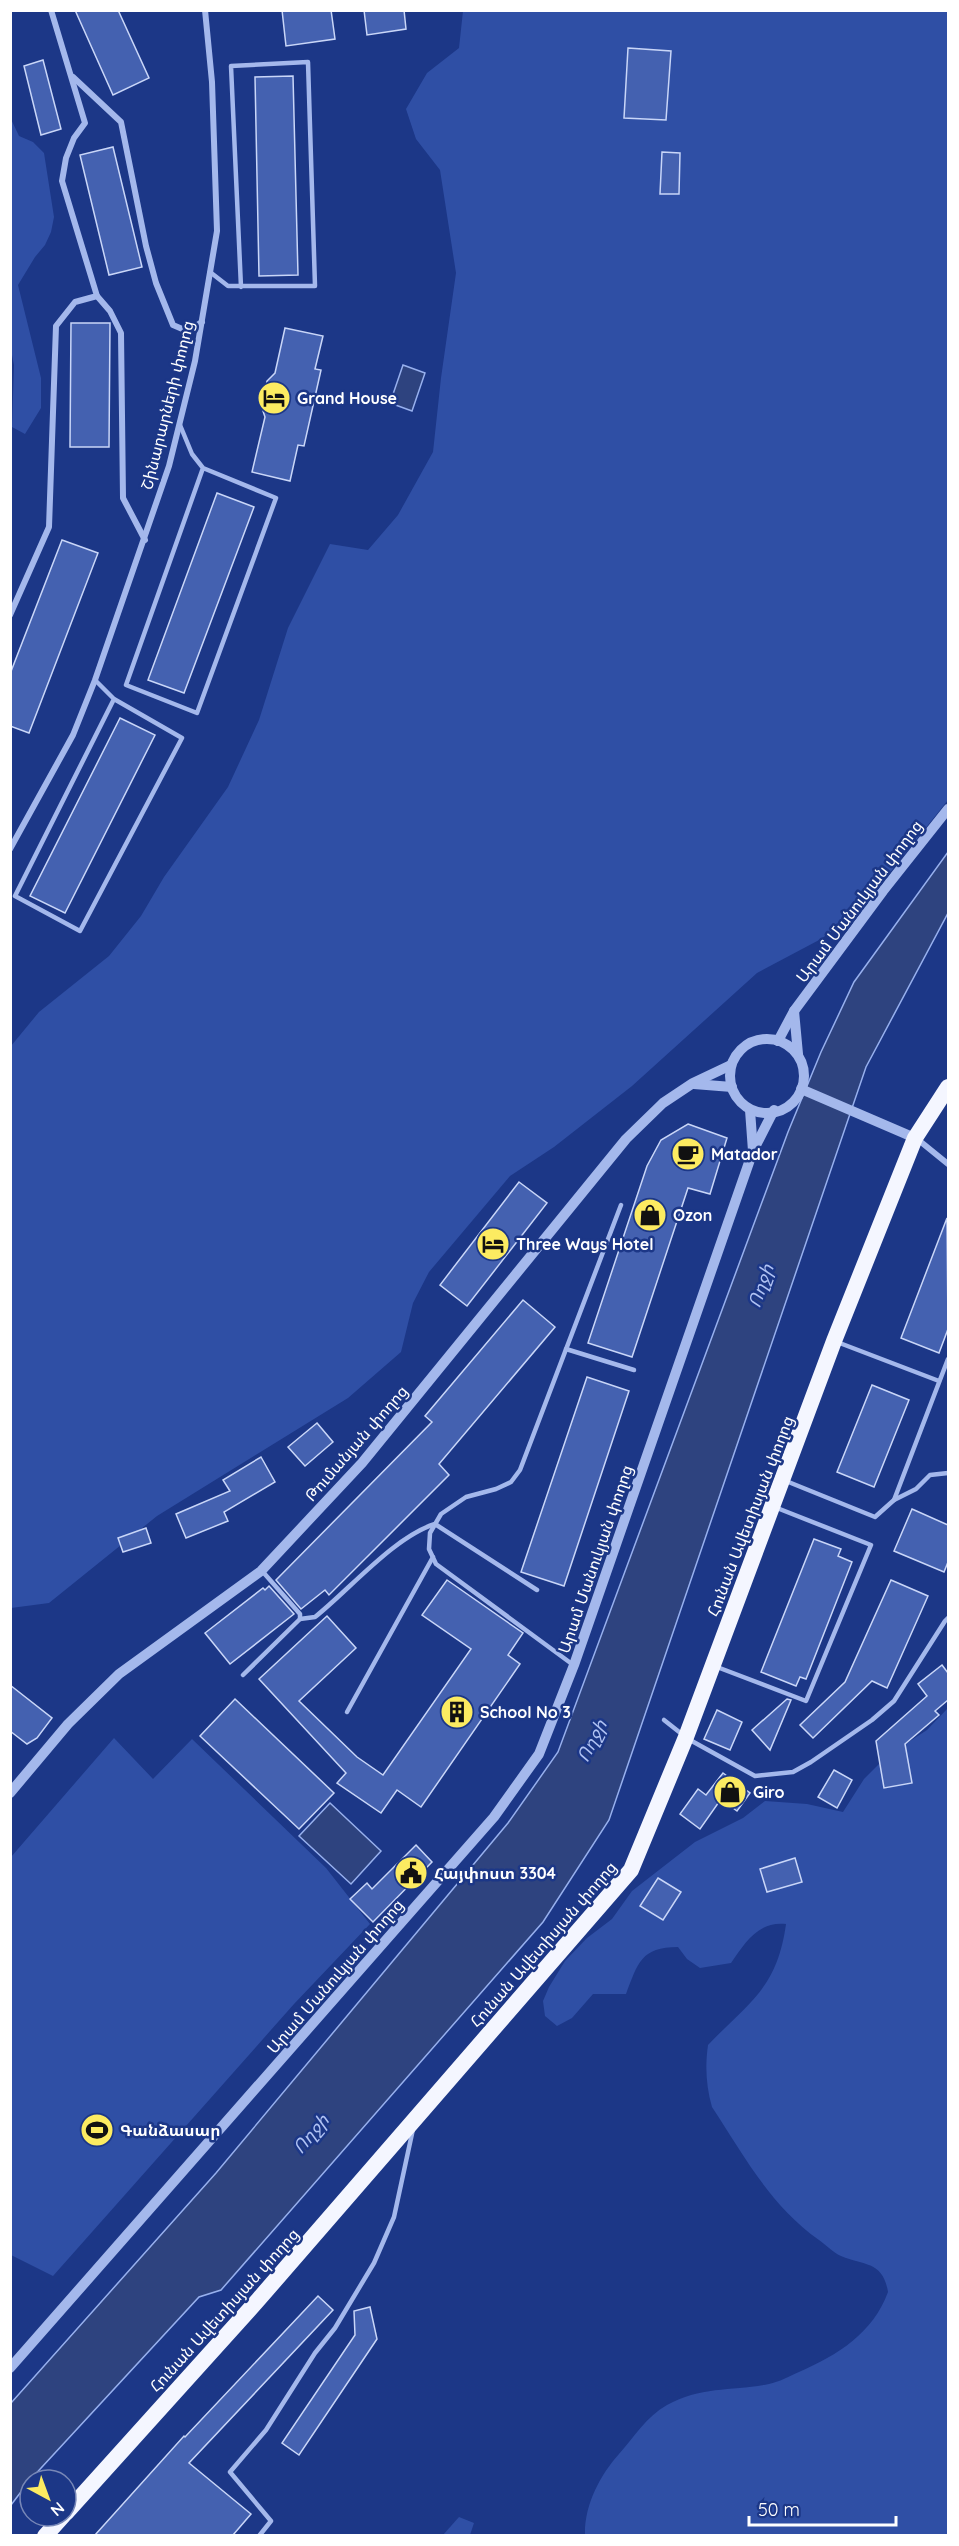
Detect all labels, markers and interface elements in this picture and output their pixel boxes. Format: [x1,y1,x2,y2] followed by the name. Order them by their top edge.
[136,318,198,492] street label: Շինարարների փողոց
[256,380,292,416] hotel icon: Grand House
[297,388,397,408] place label: Grand House
[791,816,927,986] street label: Արամ Մանուկյան փողոց
[670,1136,706,1172] cafe icon: Matador
[711,1144,778,1164] place label: Matador
[632,1197,668,1233] shop icon: Ozon
[673,1205,712,1225] place label: Ozon
[475,1226,511,1262] hotel icon: Three Ways Hotel
[516,1234,653,1254] place label: Three Ways Hotel
[742,1261,779,1311] water label: Ողջի
[300,1381,412,1505] street label: Թումանյան փողոց
[702,1413,798,1619] street label: Հունան Ավետիսյան փողոց
[553,1462,637,1656] street label: Արամ Մանուկյան փողոց
[439,1694,475,1730] building icon: School No 3
[480,1702,571,1722] place label: School No 3
[571,1716,612,1766] water label: Ողջի
[712,1774,748,1810] shop icon: Giro
[753,1782,785,1802] place label: Giro
[393,1855,429,1891] public building icon: Հայփոստ 3304
[465,1857,621,2031] street label: Հունան Ավետիսյան փողոց
[434,1863,557,1883] place label: Հայփոստ 3304
[263,1895,407,2057] street label: Արամ Մանուկյան փողոց
[288,2109,334,2158] water label: Ողջի
[79,2112,115,2148] sports icon: Գանձասար
[120,2120,220,2140] place label: Գանձասար
[145,2224,303,2396] street label: Հունան Ավետիսյան փողոց
[18,2468,78,2528] north arrow
[749,2489,896,2527] scale bar
[47,2498,69,2521] text: N
[758,2498,800,2521] text: 50 m

